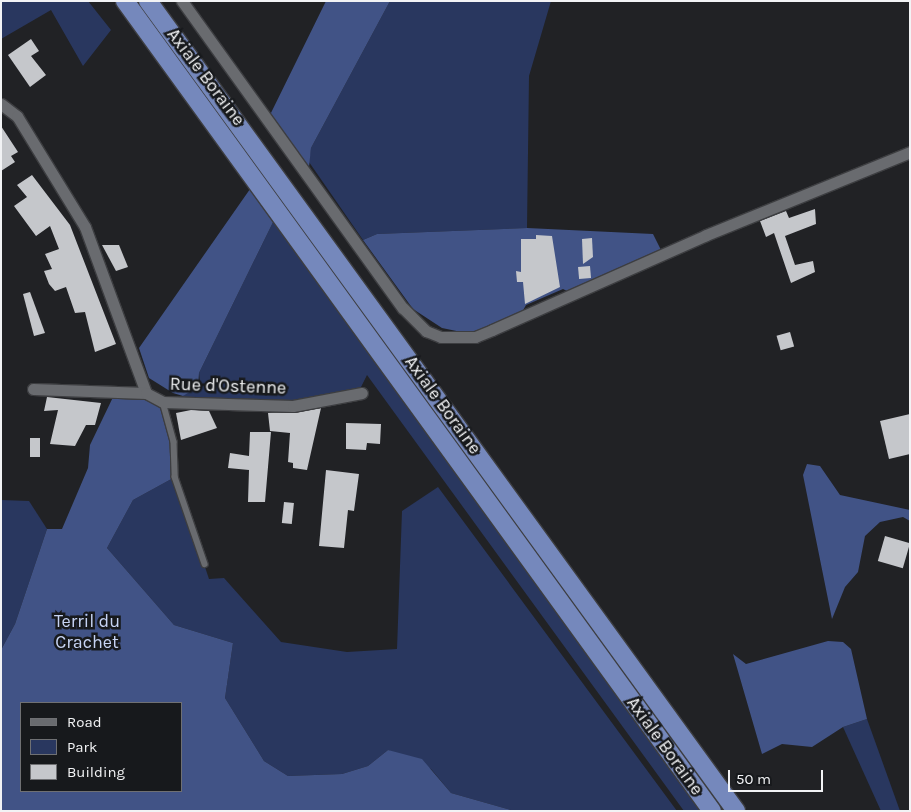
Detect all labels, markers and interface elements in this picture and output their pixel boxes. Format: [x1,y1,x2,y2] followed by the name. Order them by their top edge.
[162,24,250,130] street label: Axiale Boraine
[400,352,486,458] street label: Axiale Boraine
[169,373,287,399] street label: Rue d'Ostenne
[54,611,120,654] park label: Terril du Crachet
[622,693,708,799] street label: Axiale Boraine
[20,702,182,792] legend
[67,713,102,731] text: Road
[67,738,97,756] text: Park
[731,760,826,792] scale bar
[67,763,125,781] text: Building
[736,770,771,788] text: 50 m

